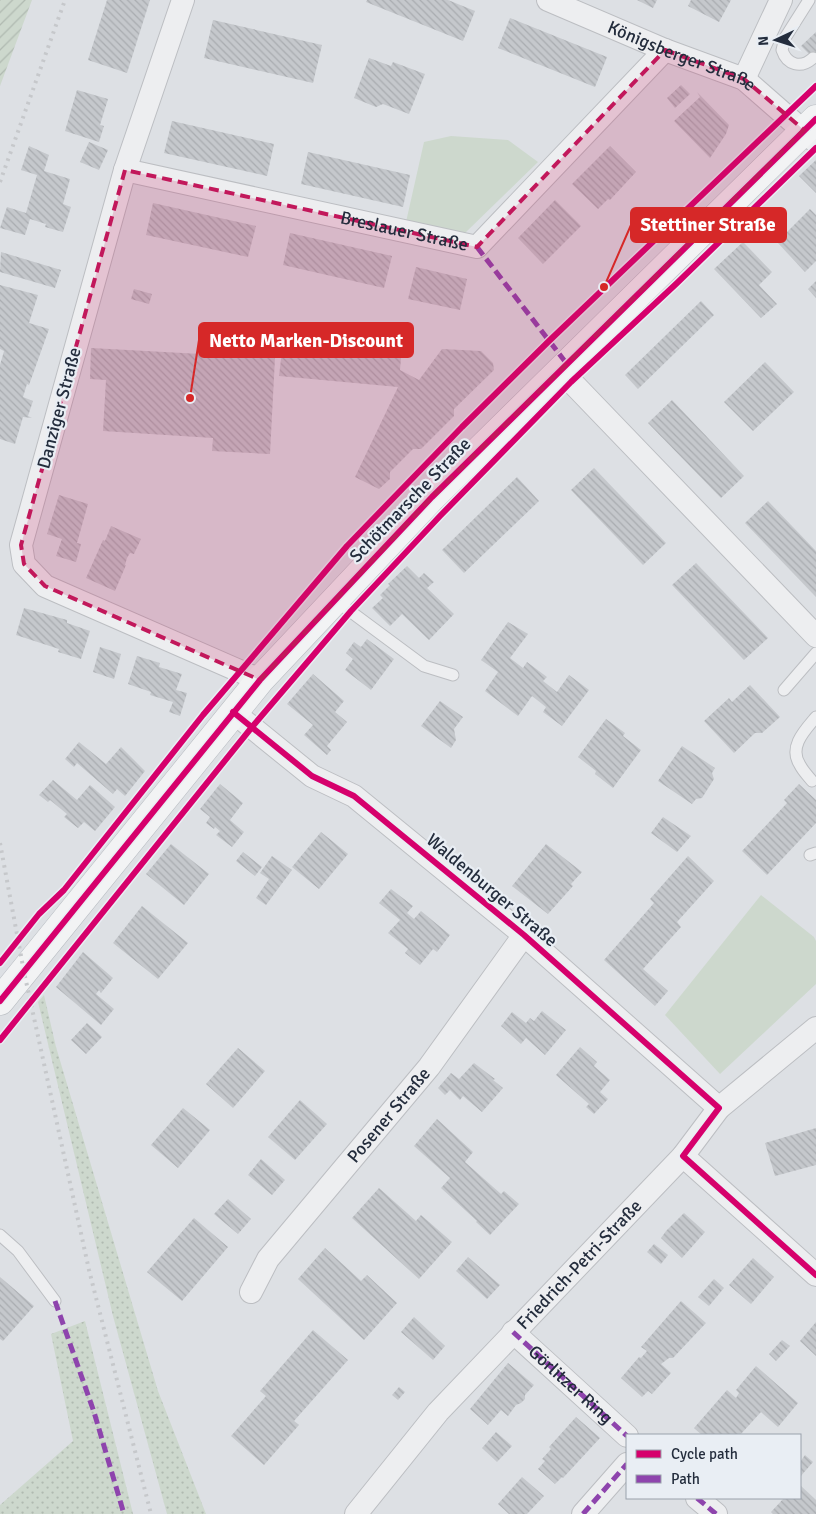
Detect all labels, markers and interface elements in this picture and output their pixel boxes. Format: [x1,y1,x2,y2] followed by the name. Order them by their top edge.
[751,15,801,65] north arrow
[604,16,761,96] street label: Königsberger Straße
[755,35,772,46] text: N
[339,206,470,256] street label: Breslauer Straße
[631,208,786,242] callout: Stettiner Straße
[640,213,776,237] text: Stettiner Straße
[199,323,413,357] callout: Netto Marken-Discount
[209,329,403,353] text: Netto Marken-Discount
[32,345,86,471] street label: Danziger Straße
[345,433,475,567] street label: Schötmarsche Straße
[422,829,562,951] street label: Waldenburger Straße
[342,1063,435,1167] street label: Posener Straße
[512,1195,646,1334] street label: Friedrich-Petri-Straße
[524,1341,617,1429] street label: Görlitzer Ring
[626,1434,801,1499] legend
[671,1445,738,1463] text: Cycle path
[671,1470,700,1488] text: Path

